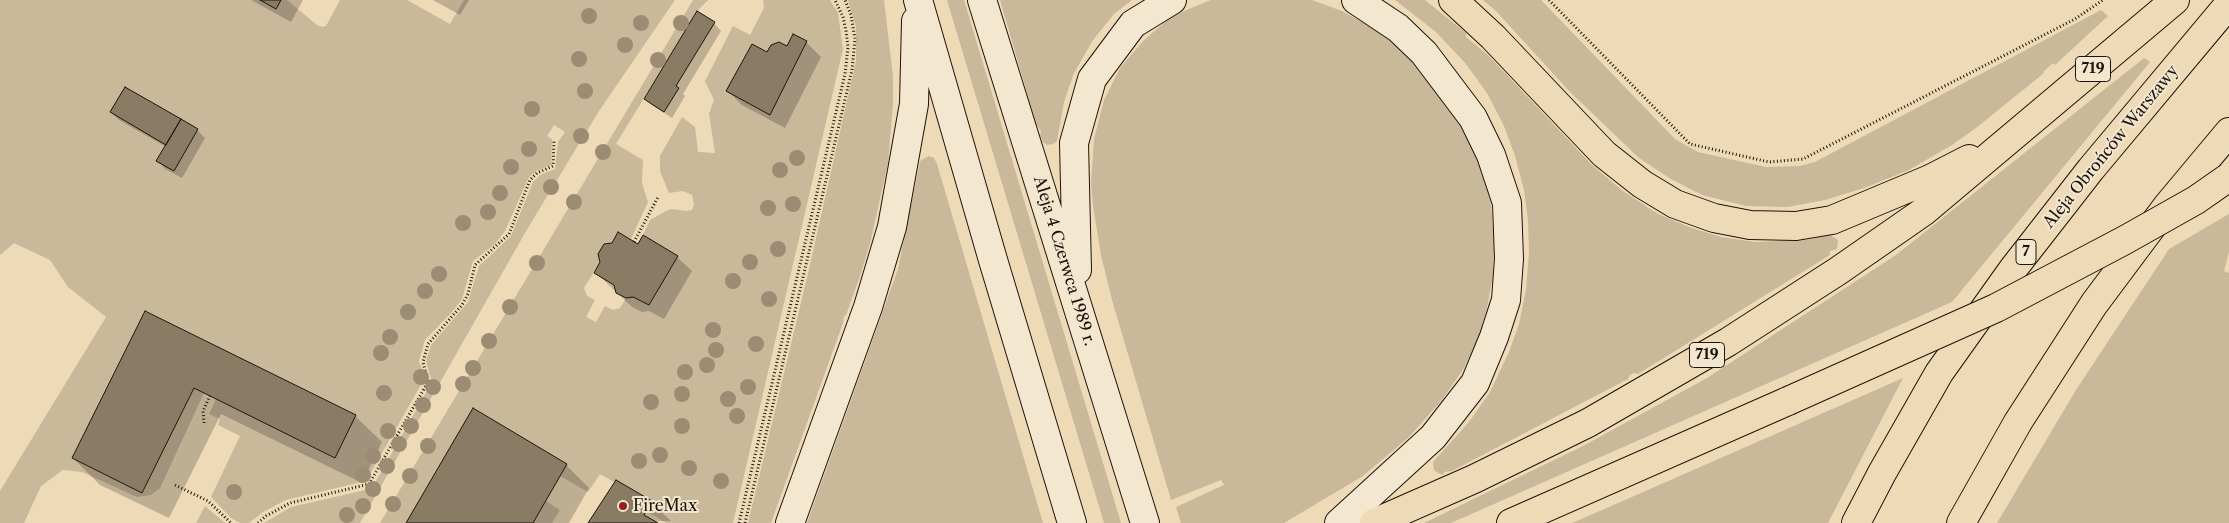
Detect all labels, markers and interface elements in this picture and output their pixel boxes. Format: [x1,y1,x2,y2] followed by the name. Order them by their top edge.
[2076,56,2110,82] road number: 719
[2039,62,2183,232] street label: Aleja Obrońców Warszawy
[1029,174,1099,348] street label: Aleja 4 Czerwca 1989 r.
[2016,240,2036,264] road number: 7
[1690,342,1724,368] road number: 719
[633,496,697,516] place label: FireMax
[617,500,629,512] marker: FireMax

